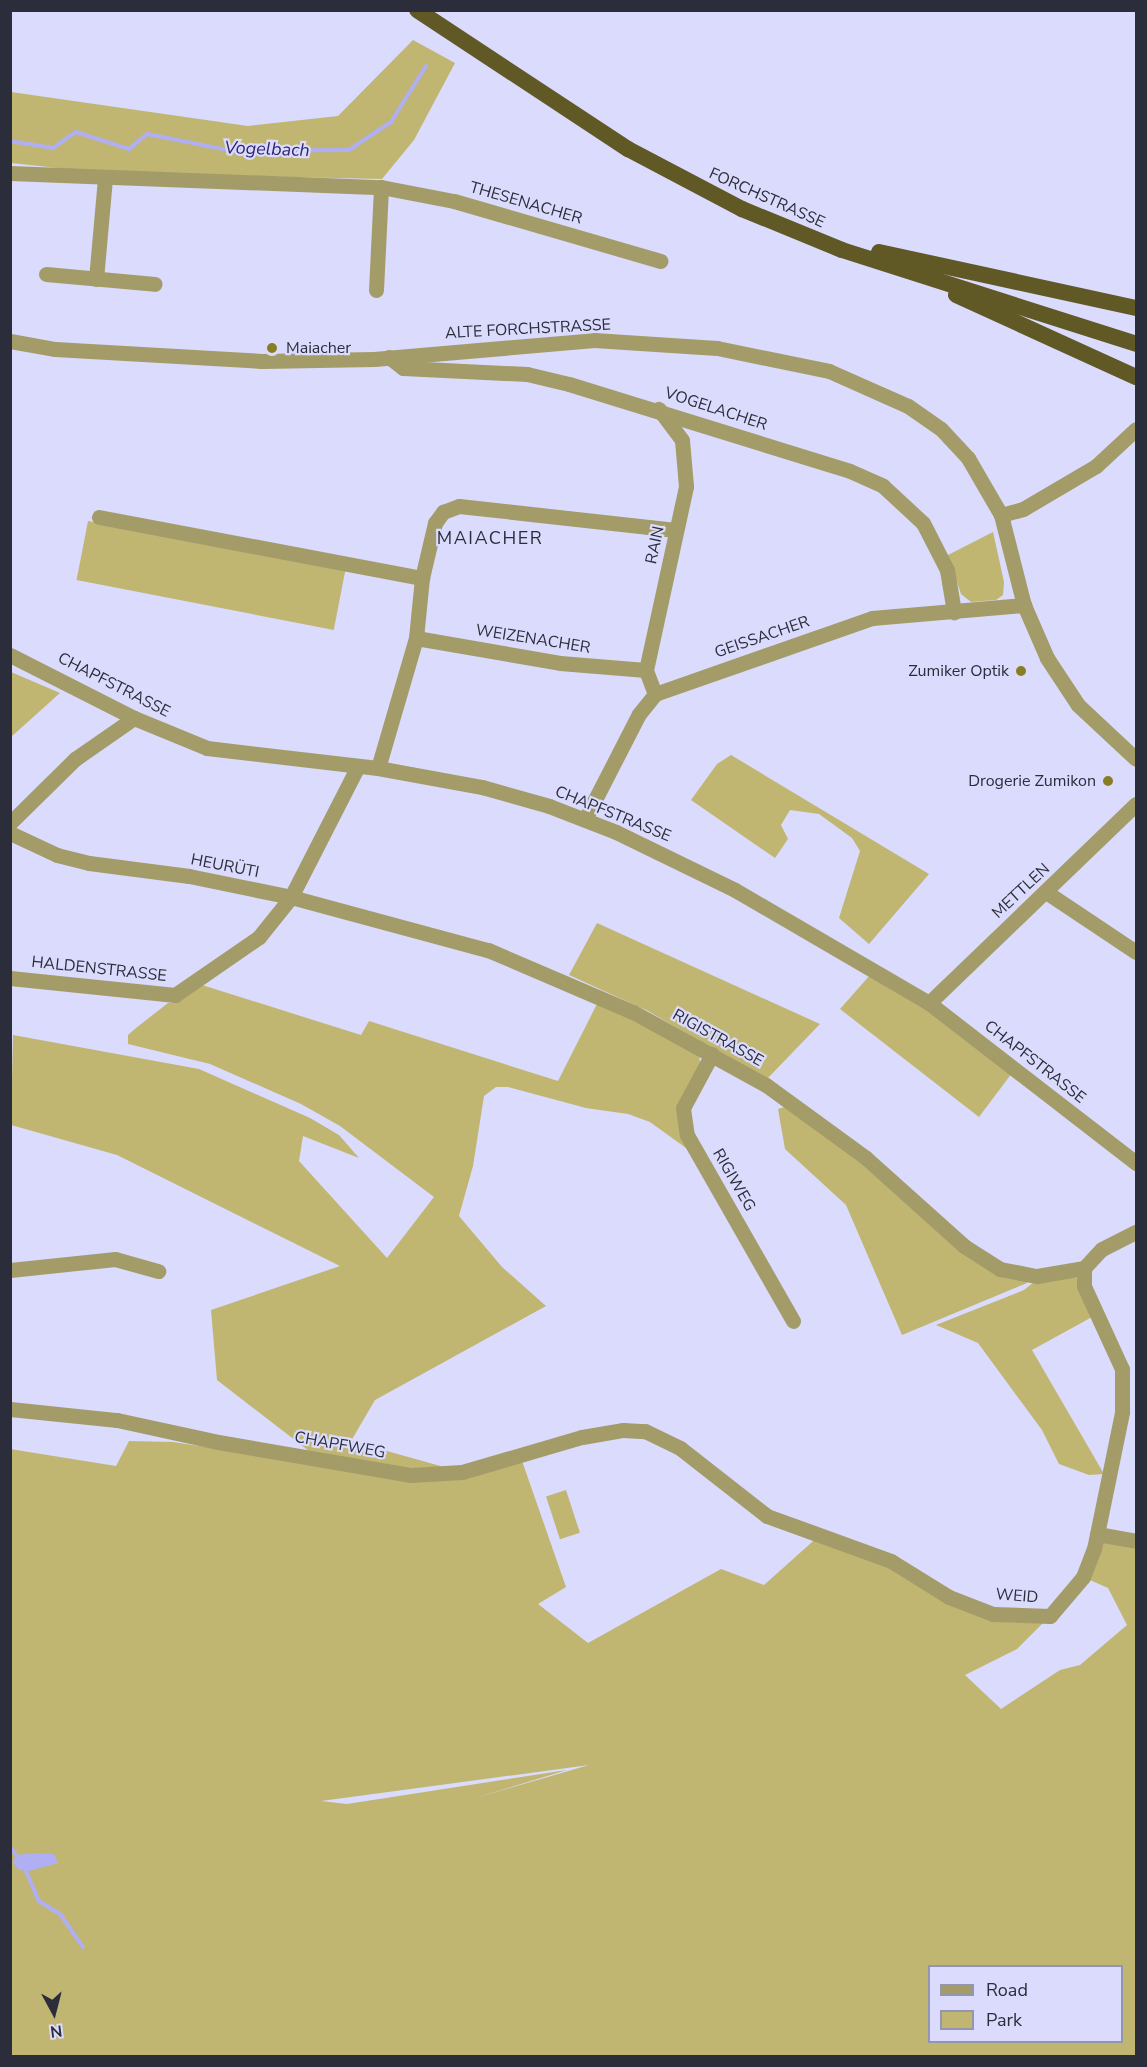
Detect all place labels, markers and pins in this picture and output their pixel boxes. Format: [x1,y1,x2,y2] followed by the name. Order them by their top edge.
[286,338,351,358] place label: Maiacher
[263,339,281,357] marker: Maiacher
[908,661,1009,681] place label: Zumiker Optik
[1014,664,1028,678] marker: Zumiker Optik
[968,771,1096,791] place label: Drogerie Zumikon
[1101,774,1115,788] marker: Drogerie Zumikon

